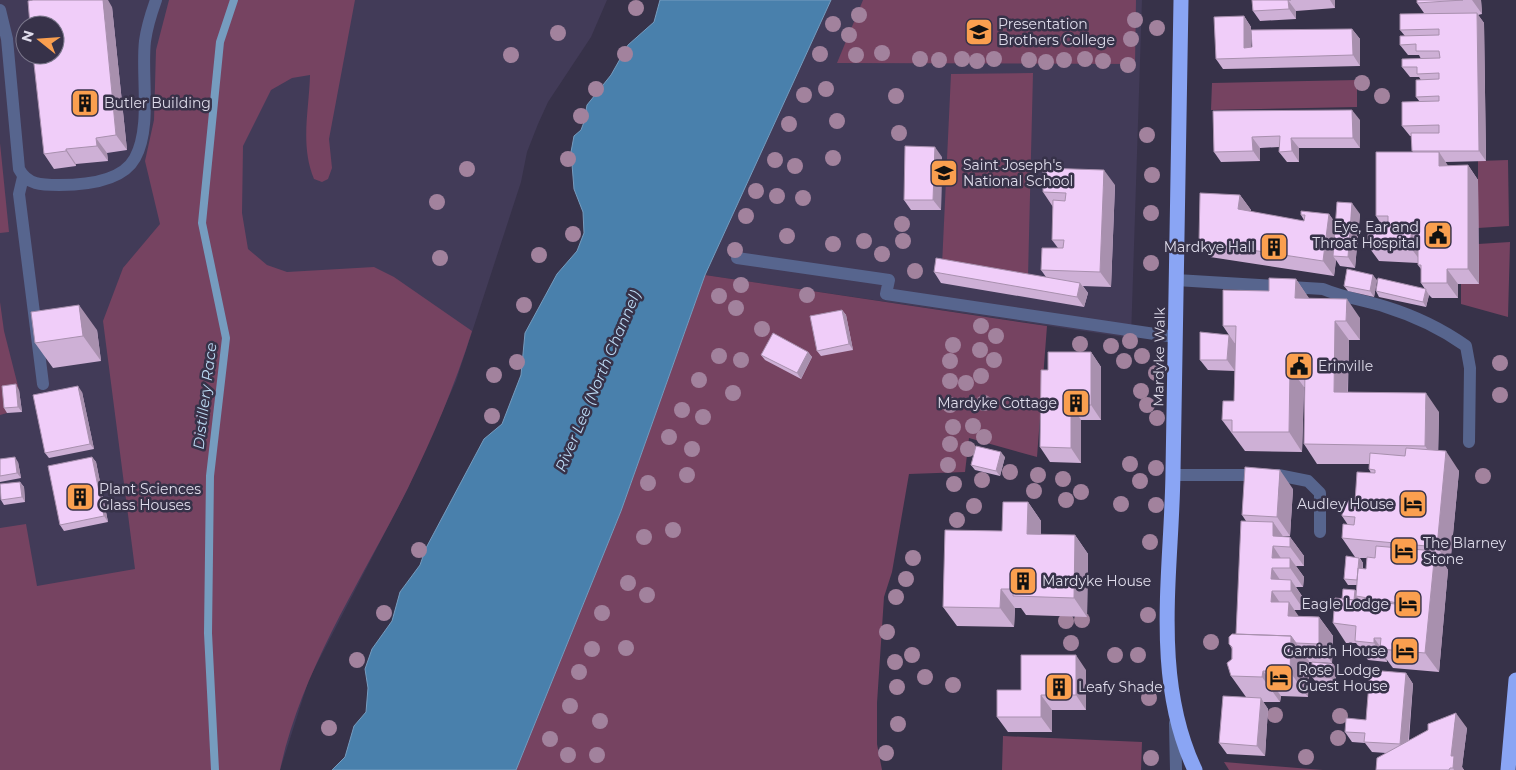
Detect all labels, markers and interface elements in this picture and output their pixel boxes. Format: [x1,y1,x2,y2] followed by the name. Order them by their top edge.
[15,15,65,65] north arrow
[998,15,1115,49] place label: Presentation Brothers College
[964,17,994,47] school or university icon: Presentation Brothers College
[17,28,38,44] text: N
[70,88,100,118] building icon: Butler Building
[104,94,211,112] place label: Butler Building
[963,156,1073,190] place label: Saint Joseph's National School
[929,158,959,188] school or university icon: Saint Joseph's National School
[1312,218,1419,252] place label: Eye, Ear and Throat Hospital
[1423,220,1453,250] public building icon: Eye, Ear and Throat Hospital
[1259,232,1289,262] building icon: Mardkye Hall
[1164,238,1255,256] place label: Mardkye Hall
[551,287,644,474] water label: River Lee (North Channel)
[1149,306,1169,407] street label: Mardyke Walk
[189,341,220,450] water label: Distillery Race
[1284,351,1314,381] public building icon: Erinville
[1318,357,1373,375] place label: Erinville
[1061,388,1091,418] building icon: Mardyke Cottage
[937,394,1057,412] place label: Mardyke Cottage
[99,480,201,514] place label: Plant Sciences Glass Houses
[65,482,95,512] building icon: Plant Sciences Glass Houses
[1398,489,1428,519] hotel icon: Audley House
[1297,495,1394,513] place label: Audley House
[1423,534,1507,568] place label: The Blarney Stone
[1389,536,1419,566] hotel icon: The Blarney Stone
[1008,566,1038,596] building icon: Mardyke House
[1042,572,1151,590] place label: Mardyke House
[1393,589,1423,619] hotel icon: Eagle Lodge
[1302,595,1389,613] place label: Eagle Lodge
[1390,636,1420,666] hotel icon: Garnish House
[1283,642,1386,660] place label: Garnish House
[1298,661,1388,695] place label: Rose Lodge Guest House
[1264,663,1294,693] hotel icon: Rose Lodge Guest House
[1044,672,1074,702] building icon: Leafy Shade
[1078,678,1163,696] place label: Leafy Shade

